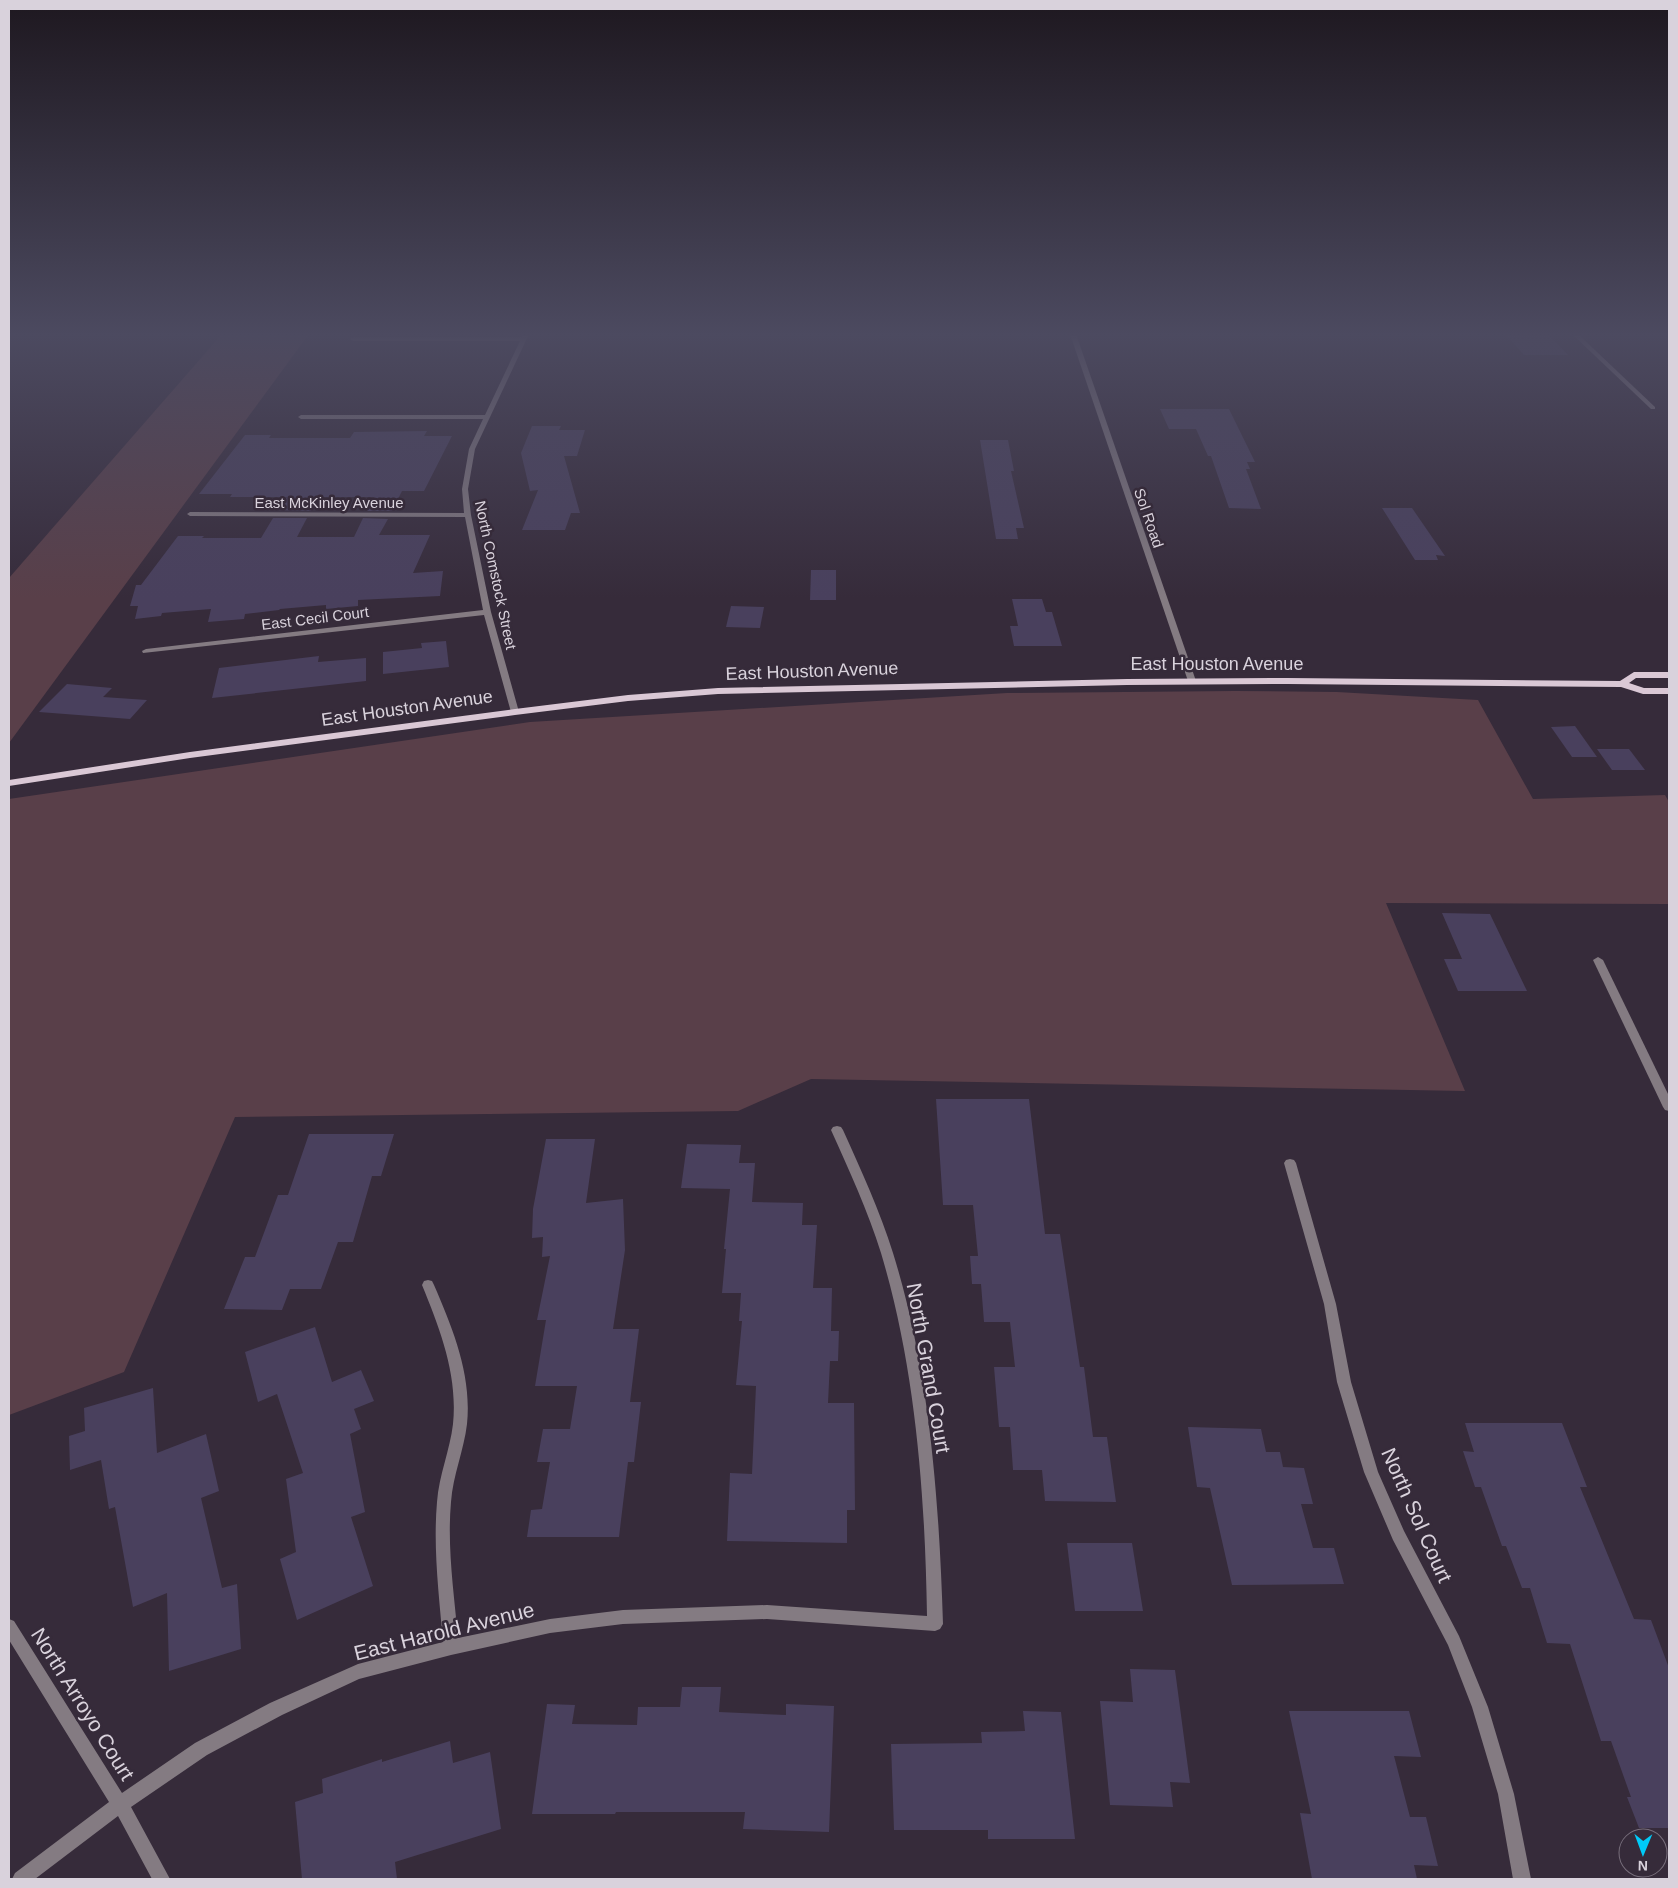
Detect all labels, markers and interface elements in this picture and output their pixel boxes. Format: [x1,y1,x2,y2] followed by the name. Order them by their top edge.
[1131,486,1167,550] street label: Sol Road
[255,494,403,511] street label: East McKinley Avenue
[472,499,520,652] street label: North Comstock Street
[260,603,371,633] street label: East Cecil Court
[1131,654,1303,674] street label: East Houston Avenue
[725,658,899,684] street label: East Houston Avenue
[320,686,494,730] street label: East Houston Avenue
[903,1281,955,1455] street label: North Grand Court
[1377,1444,1457,1586] street label: North Sol Court
[351,1597,537,1665] street label: East Harold Avenue
[27,1624,139,1784] street label: North Arroyo Court
[1618,1828,1668,1878] north arrow
[1638,1858,1648,1874] text: N

